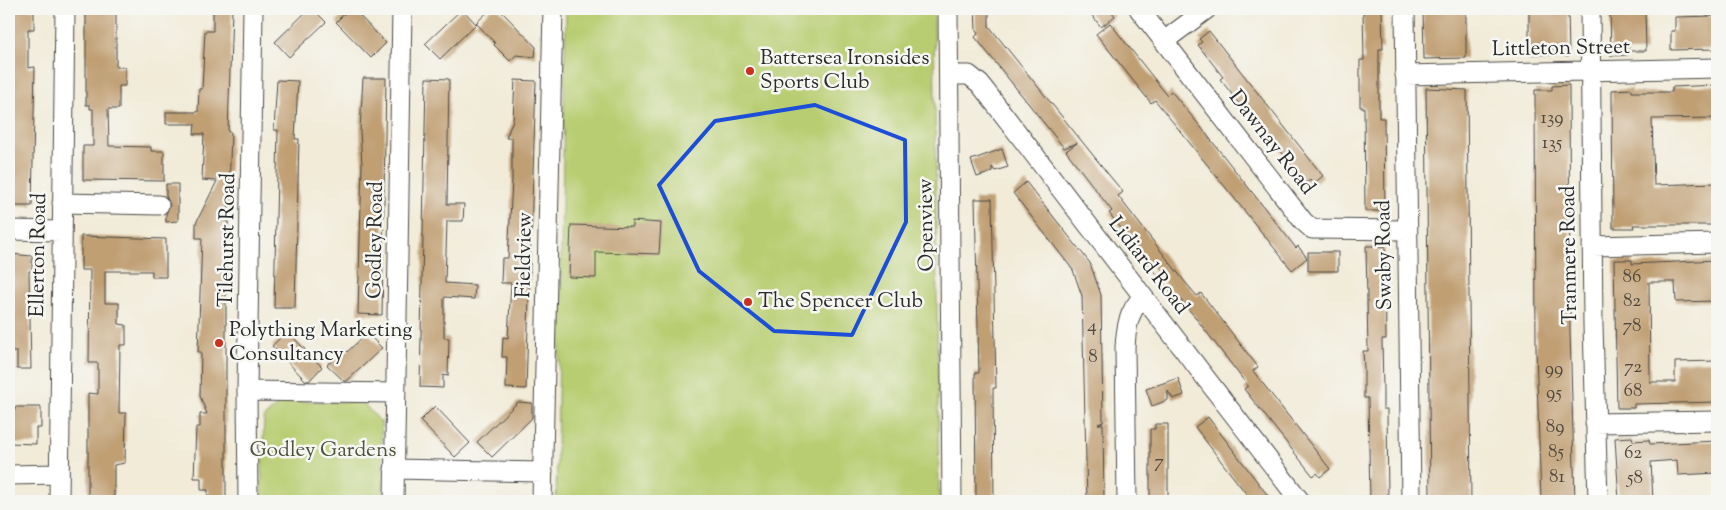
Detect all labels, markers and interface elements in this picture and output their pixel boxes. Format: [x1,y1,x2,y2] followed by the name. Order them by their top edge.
[1492,33,1630,65] street label: Littleton Street
[760,44,929,98] place label: Battersea Ironsides Sports Club
[744,65,756,77] marker: Battersea Ironsides Sports Club
[1220,84,1322,202] street label: Dawnay Road
[1540,105,1564,132] house number: 139
[1542,130,1563,157] house number: 135
[212,172,244,307] street label: Tilehurst Road
[911,178,943,272] street label: Openview
[360,181,392,299] street label: Godley Road
[1554,185,1586,325] street label: Tranmere Road
[23,192,55,318] street label: Ellerton Road
[1369,199,1401,311] street label: Swaby Road
[509,211,541,298] street label: Fieldview
[1100,211,1196,321] street label: Lidiard Road
[1623,264,1641,291] house number: 86
[758,287,923,317] place label: The Spencer Club
[1623,288,1641,315] house number: 82
[742,296,754,308] marker: The Spencer Club
[1087,313,1097,340] house number: 4
[1622,313,1642,340] house number: 78
[229,316,413,370] place label: Polything Marketing Consultancy
[213,337,225,349] marker: Polything Marketing Consultancy
[1088,344,1098,371] house number: 8
[1624,354,1642,381] house number: 72
[1545,356,1563,383] house number: 99
[1624,378,1642,405] house number: 68
[1546,380,1562,407] house number: 95
[1546,414,1564,441] house number: 89
[249,436,397,466] park label: Godley Gardens
[1548,439,1565,466] house number: 85
[1624,440,1642,467] house number: 62
[1154,449,1164,476] house number: 7
[1549,464,1566,491] house number: 81
[1626,465,1643,492] house number: 58

